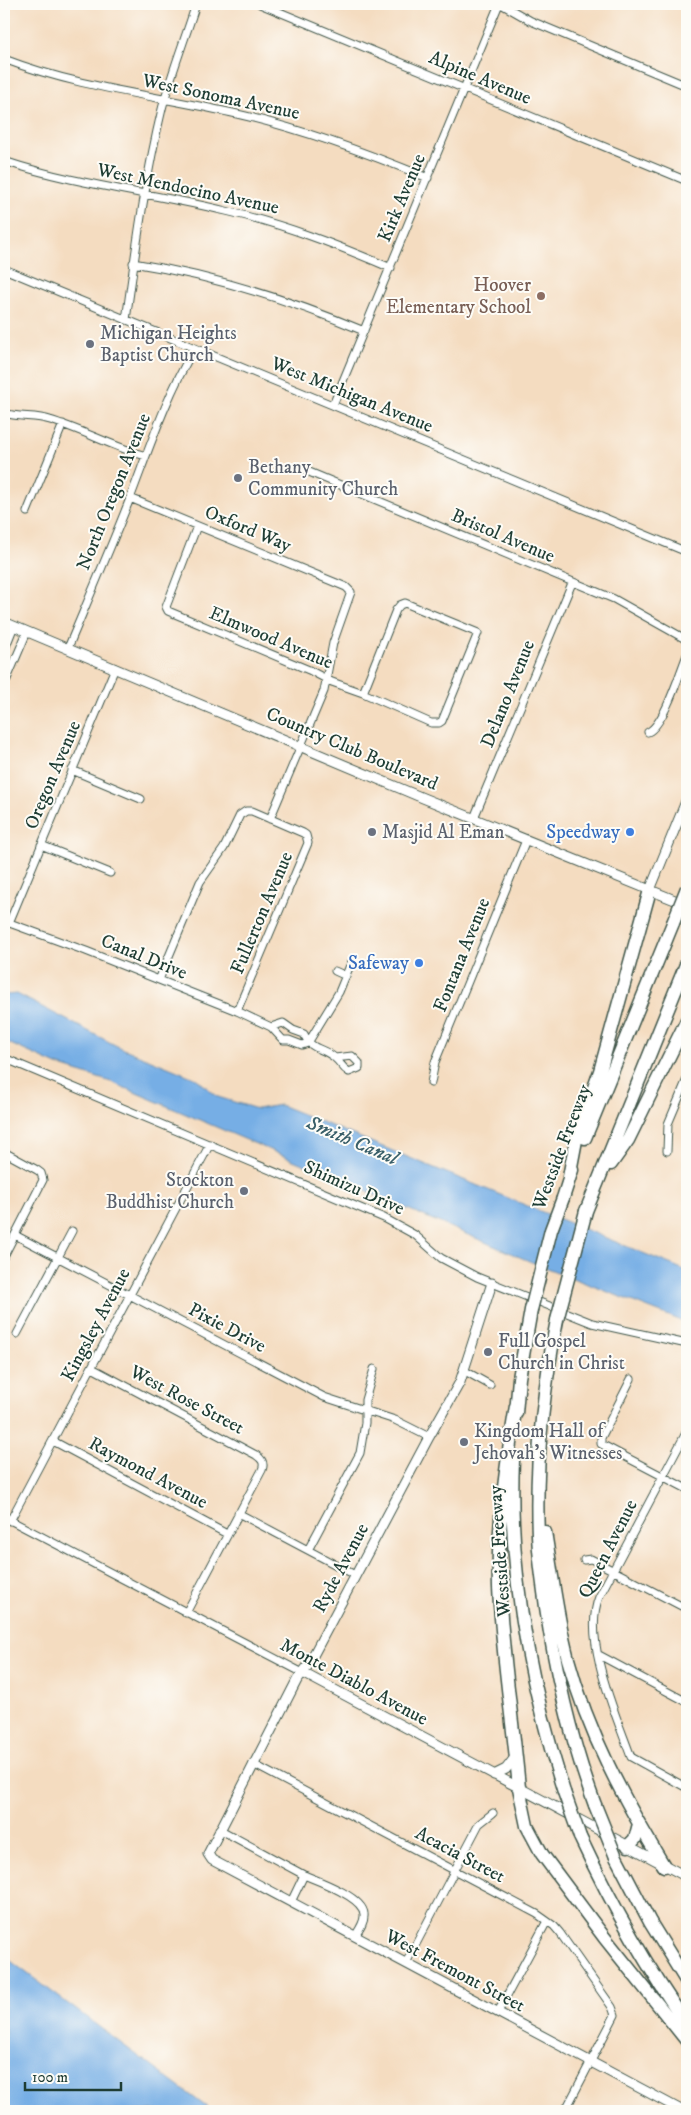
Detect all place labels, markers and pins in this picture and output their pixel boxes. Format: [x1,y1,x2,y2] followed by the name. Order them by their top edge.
[386,274,531,319] place label: Hoover Elementary School
[535,290,547,302] marker: Hoover Elementary School
[100,322,237,367] place label: Michigan Heights Baptist Church
[84,338,96,350] marker: Michigan Heights Baptist Church
[248,456,398,501] place label: Bethany Community Church
[232,472,244,484] marker: Bethany Community Church
[382,821,504,844] place label: Masjid Al Eman
[546,821,621,844] place label: Speedway
[366,826,378,838] marker: Masjid Al Eman
[624,826,636,838] marker: Speedway
[348,952,410,975] place label: Safeway
[413,957,425,969] marker: Safeway
[106,1169,234,1214] place label: Stockton Buddhist Church
[238,1185,250,1197] marker: Stockton Buddhist Church
[498,1330,625,1375] place label: Full Gospel Church in Christ
[482,1346,494,1358] marker: Full Gospel Church in Christ
[472,1420,622,1465] place label: Kingdom Hall of Jehovah's Witnesses
[458,1436,470,1448] marker: Kingdom Hall of Jehovah's Witnesses

